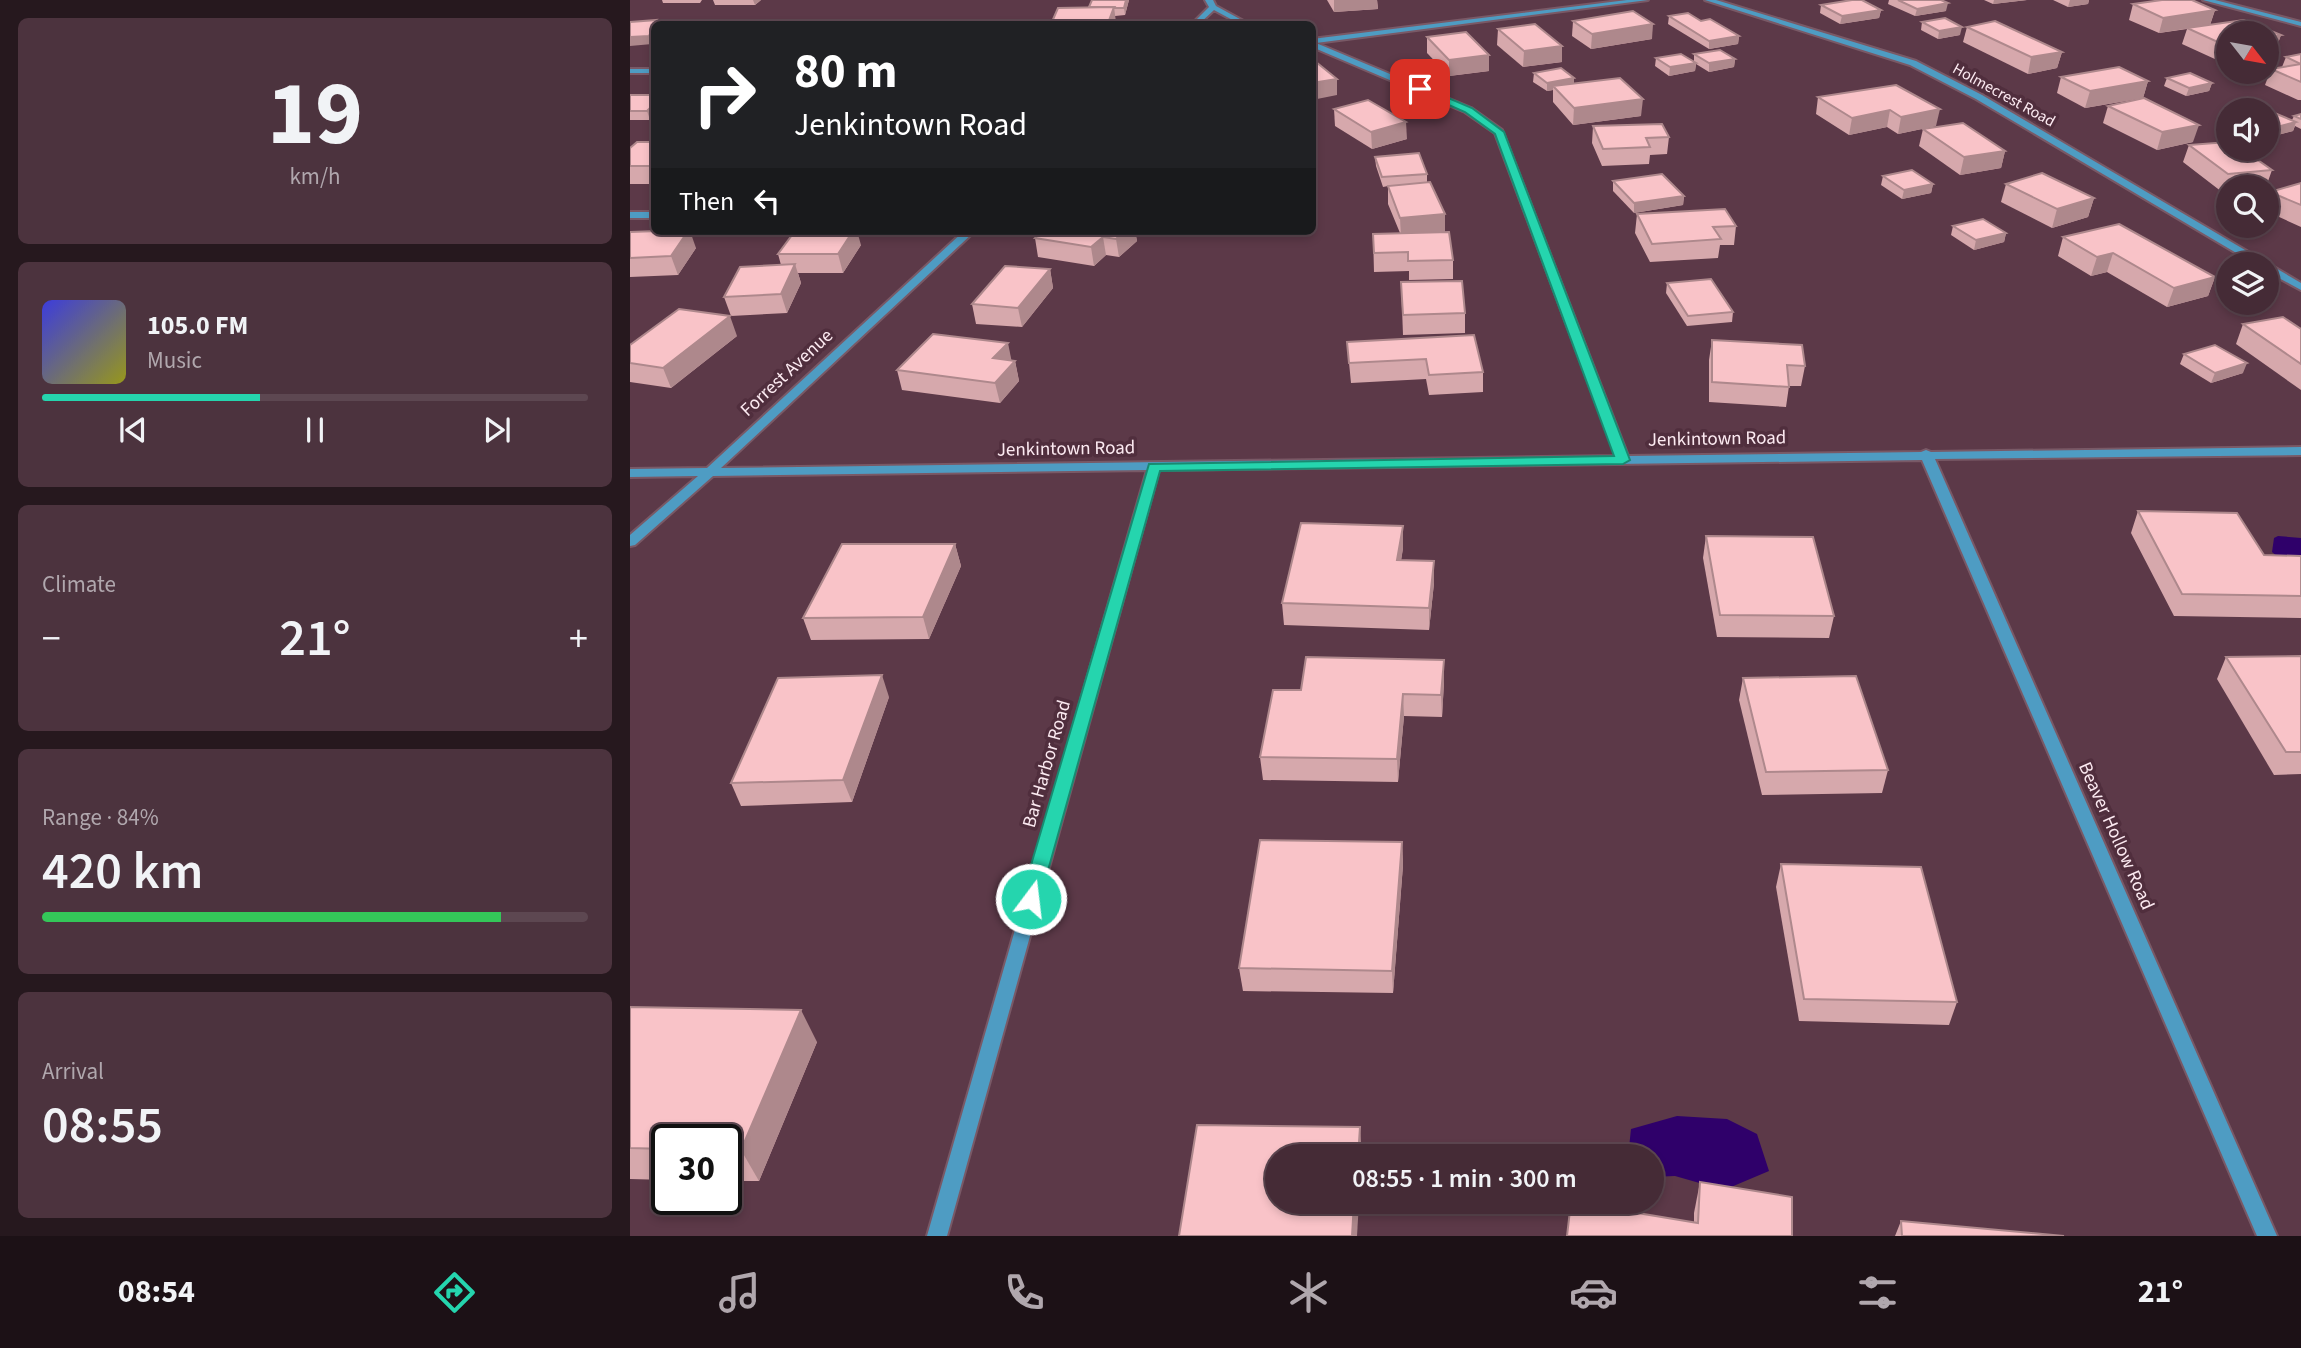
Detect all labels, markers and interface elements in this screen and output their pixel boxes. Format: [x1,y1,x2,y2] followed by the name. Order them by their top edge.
[2216,21,2278,84] north arrow
[2216,21,2279,315] map controls
[794,37,898,107] text: 80 m
[679,49,770,140] icon: right
[267,50,363,179] text: 19
[1949,58,2059,132] street label: Holmecrest Road
[1390,59,1450,119] pin
[1401,70,1439,108] icon: arrive
[2216,98,2279,161] button: sound
[794,102,1027,148] text: Jenkintown Road
[289,160,341,193] text: km/h
[2216,175,2279,238] button: search
[748,182,786,220] icon: left
[679,183,734,220] text: Then
[2216,252,2279,315] button: layers
[147,307,248,344] text: 105.0 FM
[735,323,839,423] street label: Forrest Avenue
[147,344,202,377] text: Music
[114,411,152,449] icon: previous
[296,411,334,449] icon: pause
[478,411,516,449] icon: next
[1648,424,1786,454] street label: Jenkintown Road
[997,434,1135,464] street label: Jenkintown Road
[42,568,116,601] text: Climate
[279,602,351,676] text: 21°
[42,612,61,666] text: −
[569,612,588,666] text: +
[1016,697,1078,831] street label: Bar Harbor Road
[2071,758,2161,914] street label: Beaver Hollow Road
[42,801,159,834] text: Range · 84%
[42,835,203,909] text: 420 km
[994,862,1068,936] position arrow
[42,1055,104,1088] text: Arrival
[42,1089,163,1163] text: 08:55
[651,1124,742,1215] speed limit sign: 30
[1352,1160,1577,1197] text: 08:55 · 1 min · 300 m
[430,1268,479,1317] icon: directions
[715,1268,764,1317] icon: music
[1000,1268,1049,1317] icon: phone
[1284,1268,1333,1317] icon: climate
[1569,1268,1618,1317] icon: car
[1853,1268,1902,1317] icon: filters
[118,1269,195,1315] text: 08:54
[2138,1269,2183,1315] text: 21°

